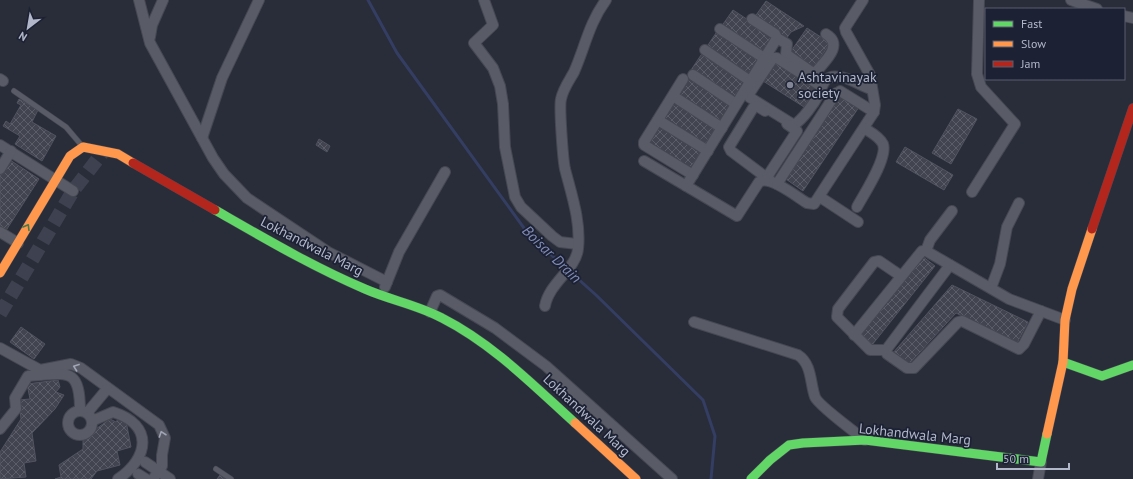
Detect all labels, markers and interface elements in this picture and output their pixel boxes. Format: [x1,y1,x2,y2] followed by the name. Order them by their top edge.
[8,8,48,48] north arrow
[985,8,1125,80] legend
[1021,16,1042,31] text: Fast
[16,29,30,44] text: N
[1021,36,1046,51] text: Slow
[1020,56,1040,71] text: Jam
[798,68,877,102] place label: Ashtavinayak society
[785,80,795,90] marker: Ashtavinayak society
[258,212,366,280] street label: Lokhandwala Marg
[518,221,586,287] water label: Boisar Drain
[23,224,30,231] one-way arrow
[72,363,79,371] one-way arrow
[540,370,634,460] street label: Lokhandwala Marg
[858,419,972,449] street label: Lokhandwala Marg
[158,431,167,438] one-way arrow
[997,445,1069,471] scale bar
[1003,451,1029,466] text: 50 m

